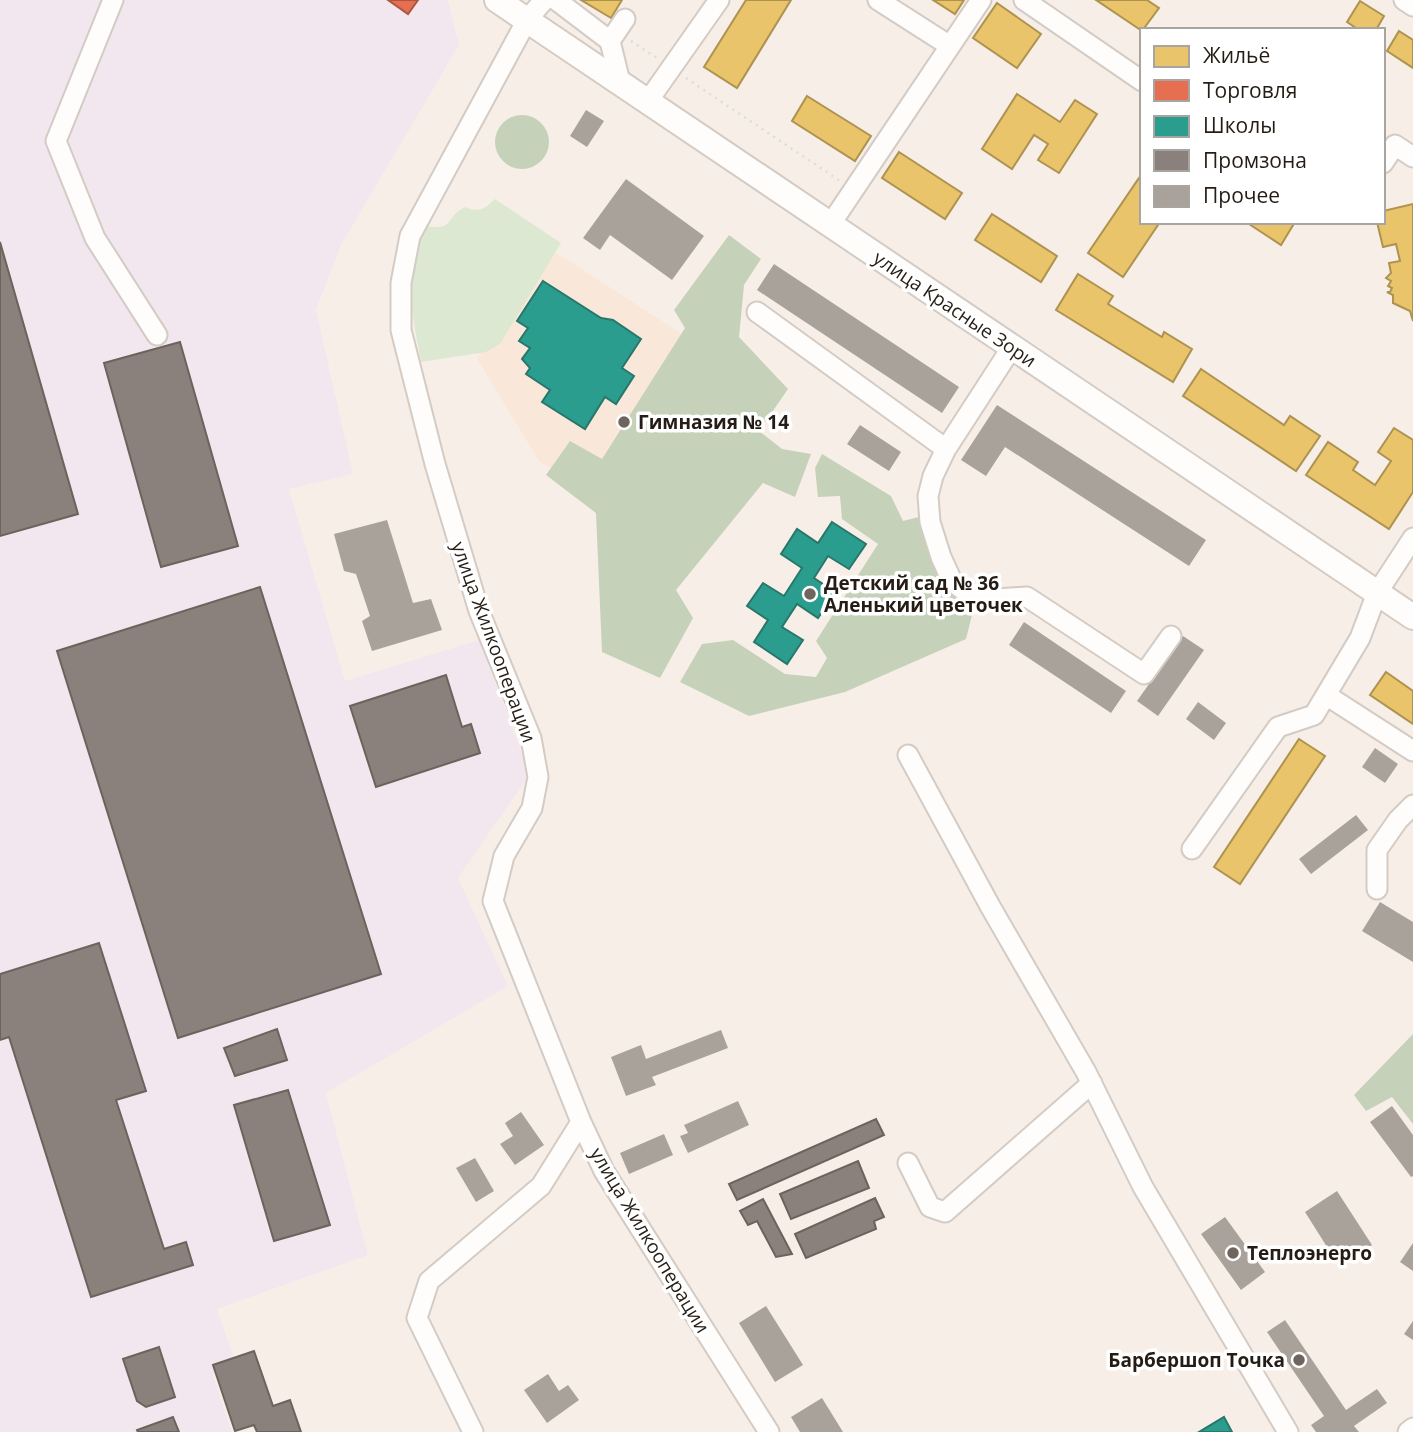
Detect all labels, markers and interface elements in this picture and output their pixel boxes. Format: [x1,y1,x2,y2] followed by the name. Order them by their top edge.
[1140,28,1385,224] legend
[1203,41,1270,69] text: Жильё
[1203,76,1297,104] text: Торговля
[1203,111,1276,139] text: Школы
[1203,146,1307,174] text: Промзона
[1203,181,1280,209] text: Прочее
[868,245,1042,373] street label: улица Красные Зори
[638,409,789,435] place label: Гимназия № 14
[616,414,632,430] marker: Гимназия № 14
[446,538,542,746] street label: улица Жилкооперации
[824,570,1023,618] place label: Детский сад № 36 Аленький цветочек
[802,586,818,602] marker: Детский сад № 36 Аленький цветочек
[584,1142,716,1338] street label: улица Жилкооперации
[1247,1240,1372,1266] place label: Теплоэнерго
[1225,1245,1241,1261] marker: Теплоэнерго
[1108,1347,1285,1373] place label: Барбершоп Точка
[1291,1352,1307,1368] marker: Барбершоп Точка

